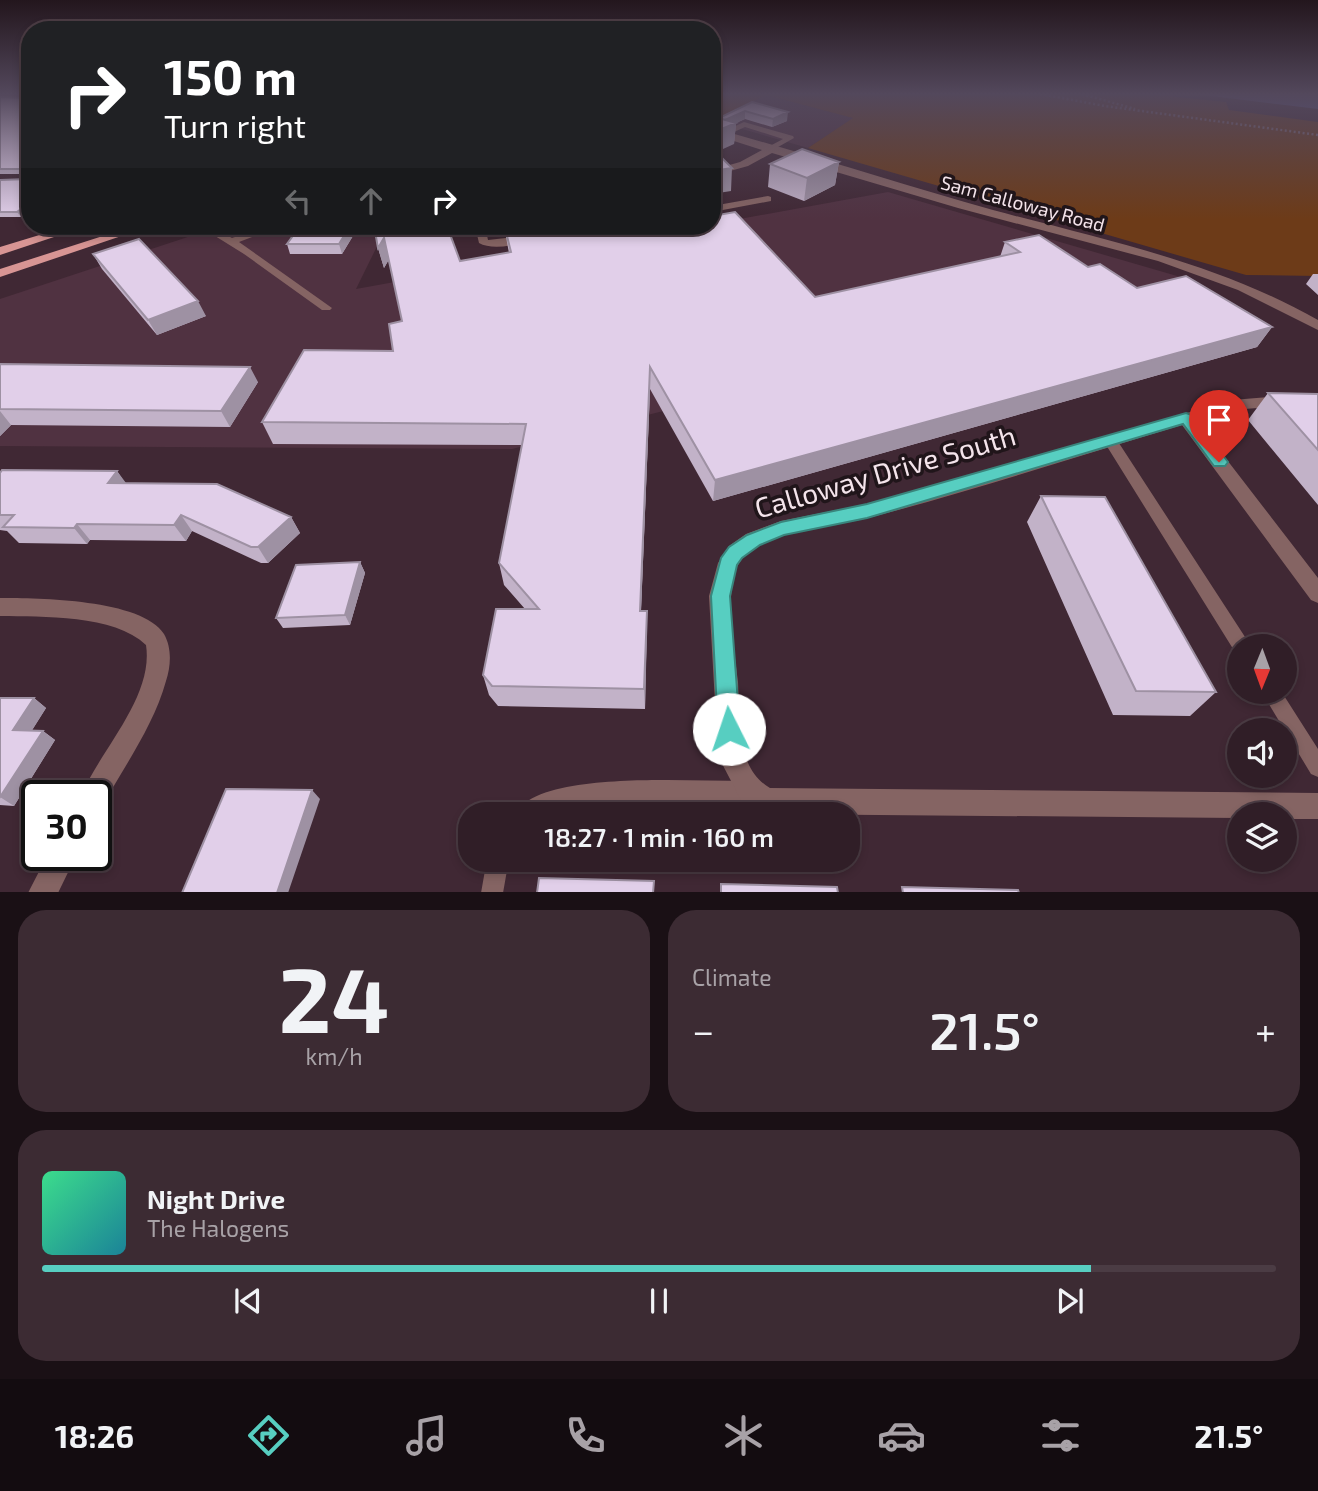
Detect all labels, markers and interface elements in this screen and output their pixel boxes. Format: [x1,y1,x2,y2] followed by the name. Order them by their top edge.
[164,46,297,105] text: 150 m
[49,49,140,140] icon: right
[164,106,306,144] text: Turn right
[938,170,1108,236] street label: Sam Calloway Road
[279,182,317,220] icon: left
[352,182,390,220] icon: ahead
[425,182,463,220] icon: right
[1189,390,1249,462] pin
[1200,401,1238,439] icon: arrive
[751,417,1019,525] street label: Calloway Drive South
[1227,634,1297,704] north arrow
[1227,634,1297,872] map controls
[692,692,766,766] position arrow
[1227,718,1297,788] button: sound
[21,780,112,871] speed limit sign: 30
[1227,802,1297,872] button: layers
[544,821,774,852] text: 18:27 · 1 min · 160 m
[279,942,389,1051] text: 24
[692,963,772,991] text: Climate
[929,998,1040,1060] text: 21.5°
[692,1007,714,1053] text: −
[1255,1007,1276,1053] text: +
[305,1042,363,1070] text: km/h
[147,1183,285,1214] text: Night Drive
[147,1214,289,1242] text: The Halogens
[229,1282,267,1320] icon: previous
[640,1282,678,1320] icon: pause
[1051,1282,1089,1320] icon: next
[244,1411,293,1460] icon: directions
[402,1411,451,1460] icon: music
[561,1411,610,1460] icon: phone
[719,1411,768,1460] icon: climate
[877,1411,926,1460] icon: car
[1036,1411,1085,1460] icon: filters
[55,1416,134,1454] text: 18:26
[1194,1416,1263,1454] text: 21.5°

